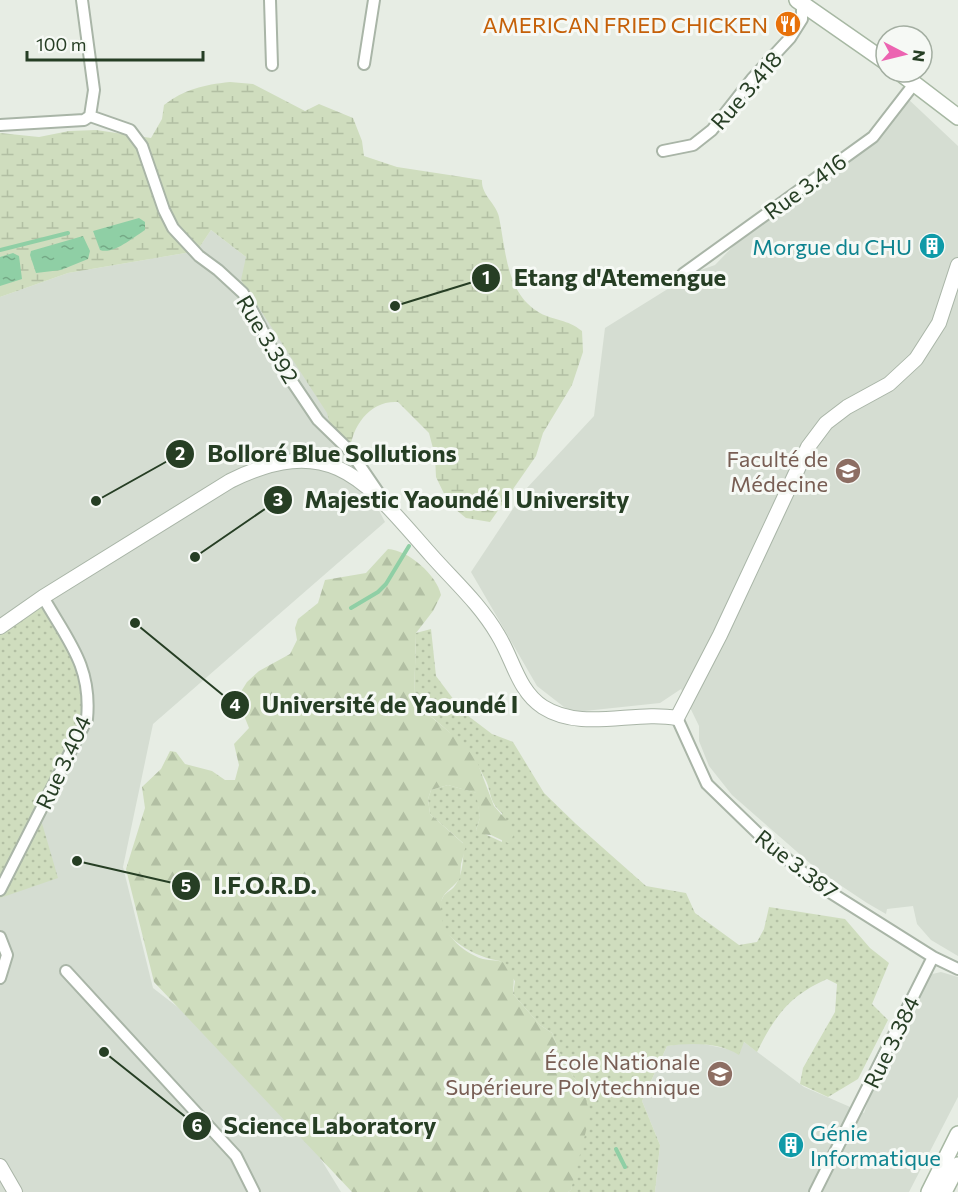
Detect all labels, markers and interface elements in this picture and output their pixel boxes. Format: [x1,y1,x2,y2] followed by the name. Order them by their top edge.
[773,9,803,39] restaurant icon: AMERICAN FRIED CHICKEN
[483,11,768,38] place label: AMERICAN FRIED CHICKEN
[27,24,202,62] scale bar
[874,24,934,84] north arrow
[36,33,86,55] text: 100 m
[705,45,787,135] street label: Rue 3.418
[909,49,930,63] text: N
[759,147,851,225] street label: Rue 3.416
[917,231,947,261] building icon: Morgue du CHU
[752,233,912,260] place label: Morgue du CHU
[471,257,738,299] callout: Etang d'Atemengue
[514,262,726,291] text: Etang d'Atemengue
[482,266,490,288] text: 1
[231,290,305,388] street label: Rue 3.392
[165,433,469,475] callout: Bolloré Blue Sollutions
[207,438,457,467] text: Bolloré Blue Sollutions
[175,442,185,464] text: 2
[727,445,828,497] place label: Faculté de Médecine
[833,456,863,486] school or university icon: Faculté de Médecine
[263,479,641,521] callout: Majestic Yaoundé I University
[305,484,629,513] text: Majestic Yaoundé I University
[273,488,283,510] text: 3
[220,684,531,726] callout: Université de Yaoundé I
[262,689,518,718] text: Université de Yaoundé I
[229,693,241,715] text: 4
[30,711,96,813] street label: Rue 3.404
[750,823,844,905] street label: Rue 3.387
[171,865,329,907] callout: I.F.O.R.D.
[213,870,317,899] text: I.F.O.R.D.
[181,874,191,896] text: 5
[857,992,925,1092] street label: Rue 3.384
[445,1048,700,1100] place label: École Nationale Supérieure Polytechnique
[705,1059,735,1089] school or university icon: École Nationale Supérieure Polytechnique
[182,1105,449,1147] callout: Science Laboratory
[224,1110,437,1139] text: Science Laboratory
[191,1114,203,1136] text: 6
[810,1119,941,1171] place label: Génie Informatique
[776,1130,806,1160] building icon: Génie Informatique

